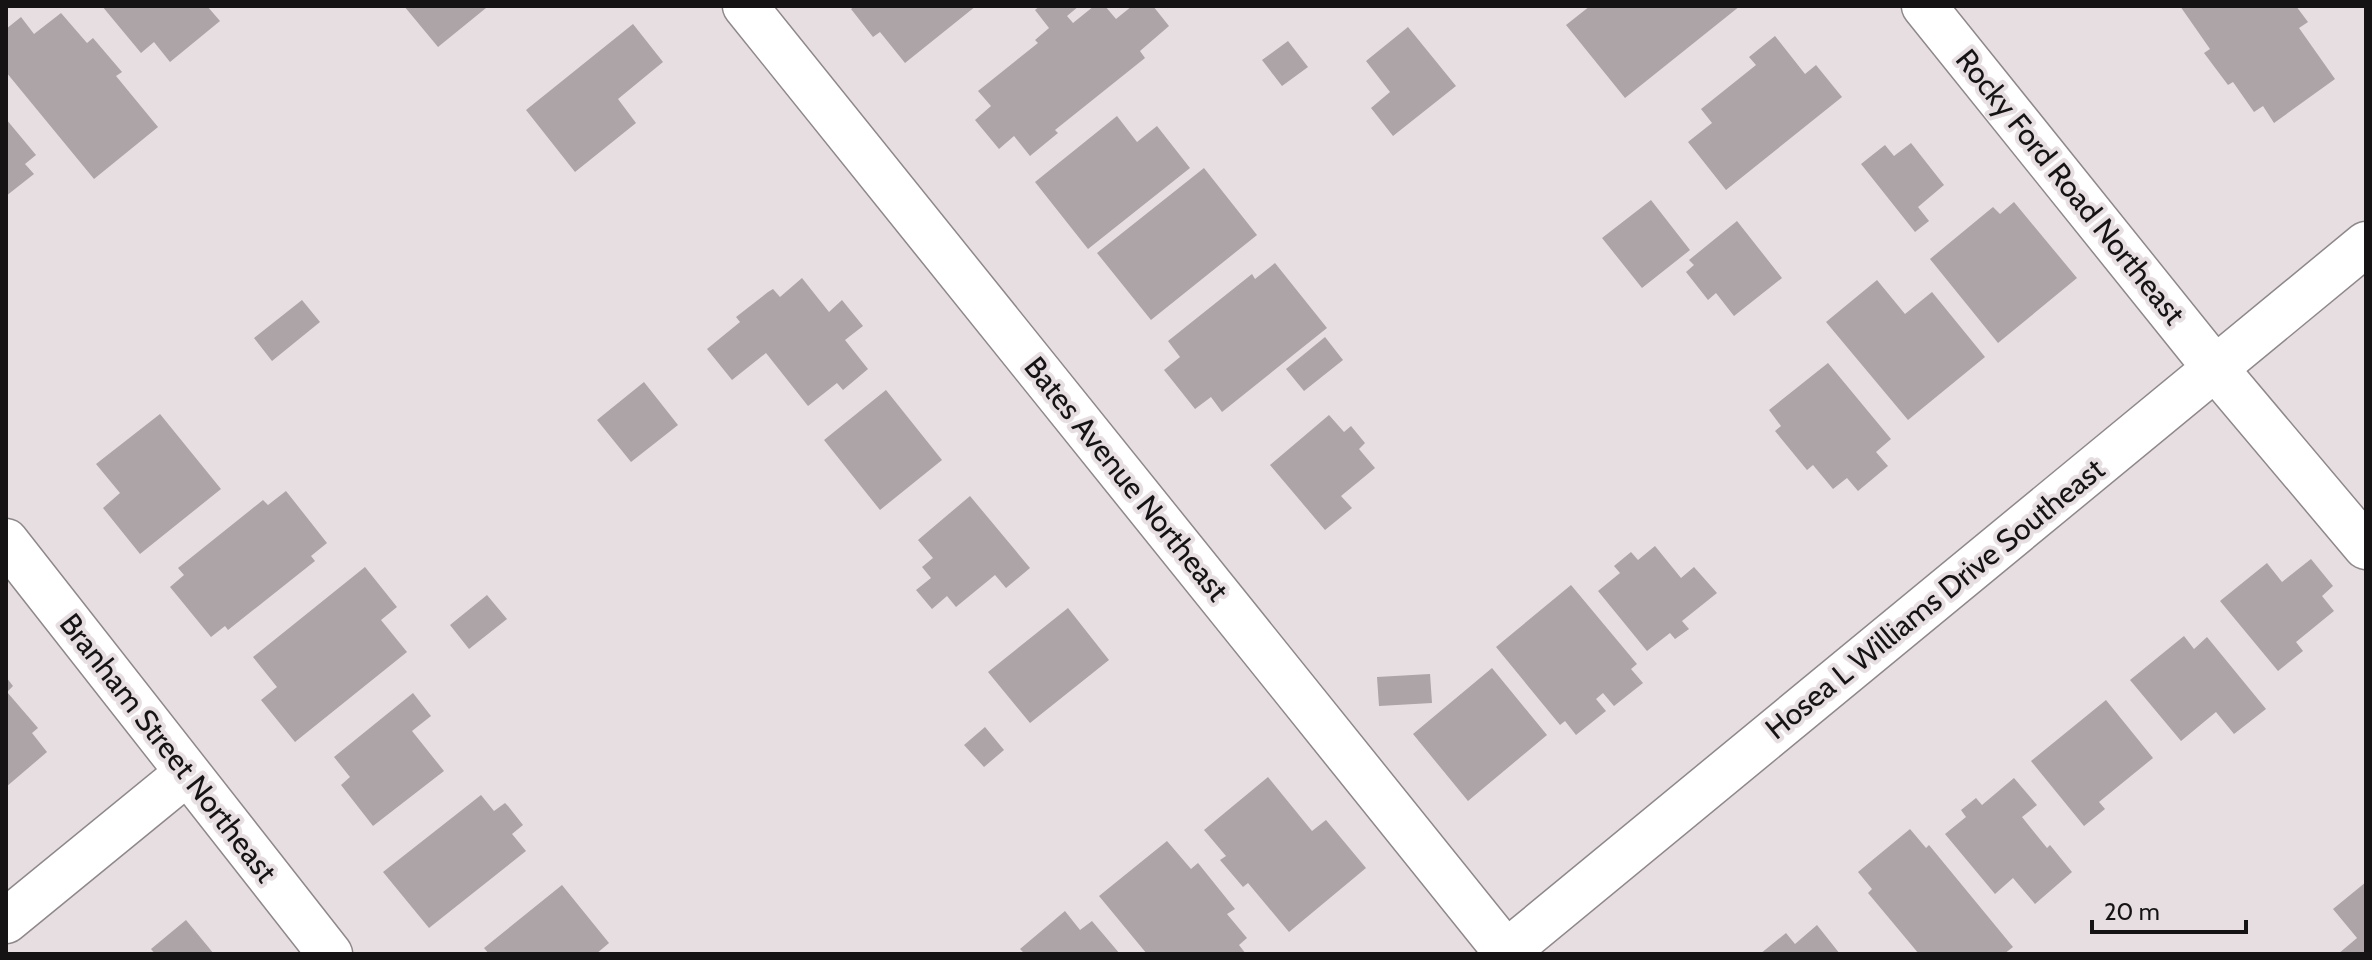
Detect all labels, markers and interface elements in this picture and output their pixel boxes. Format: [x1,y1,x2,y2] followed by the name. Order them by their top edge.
[1948,42,2193,332] street label: Rocky Ford Road Northeast
[1016,349,1236,608] street label: Bates Avenue Northeast
[1758,450,2112,747] street label: Hosea L Williams Drive Southeast
[52,606,285,890] street label: Branham Street Northeast
[2092,884,2246,934] scale bar
[2104,897,2160,926] text: 20 m

